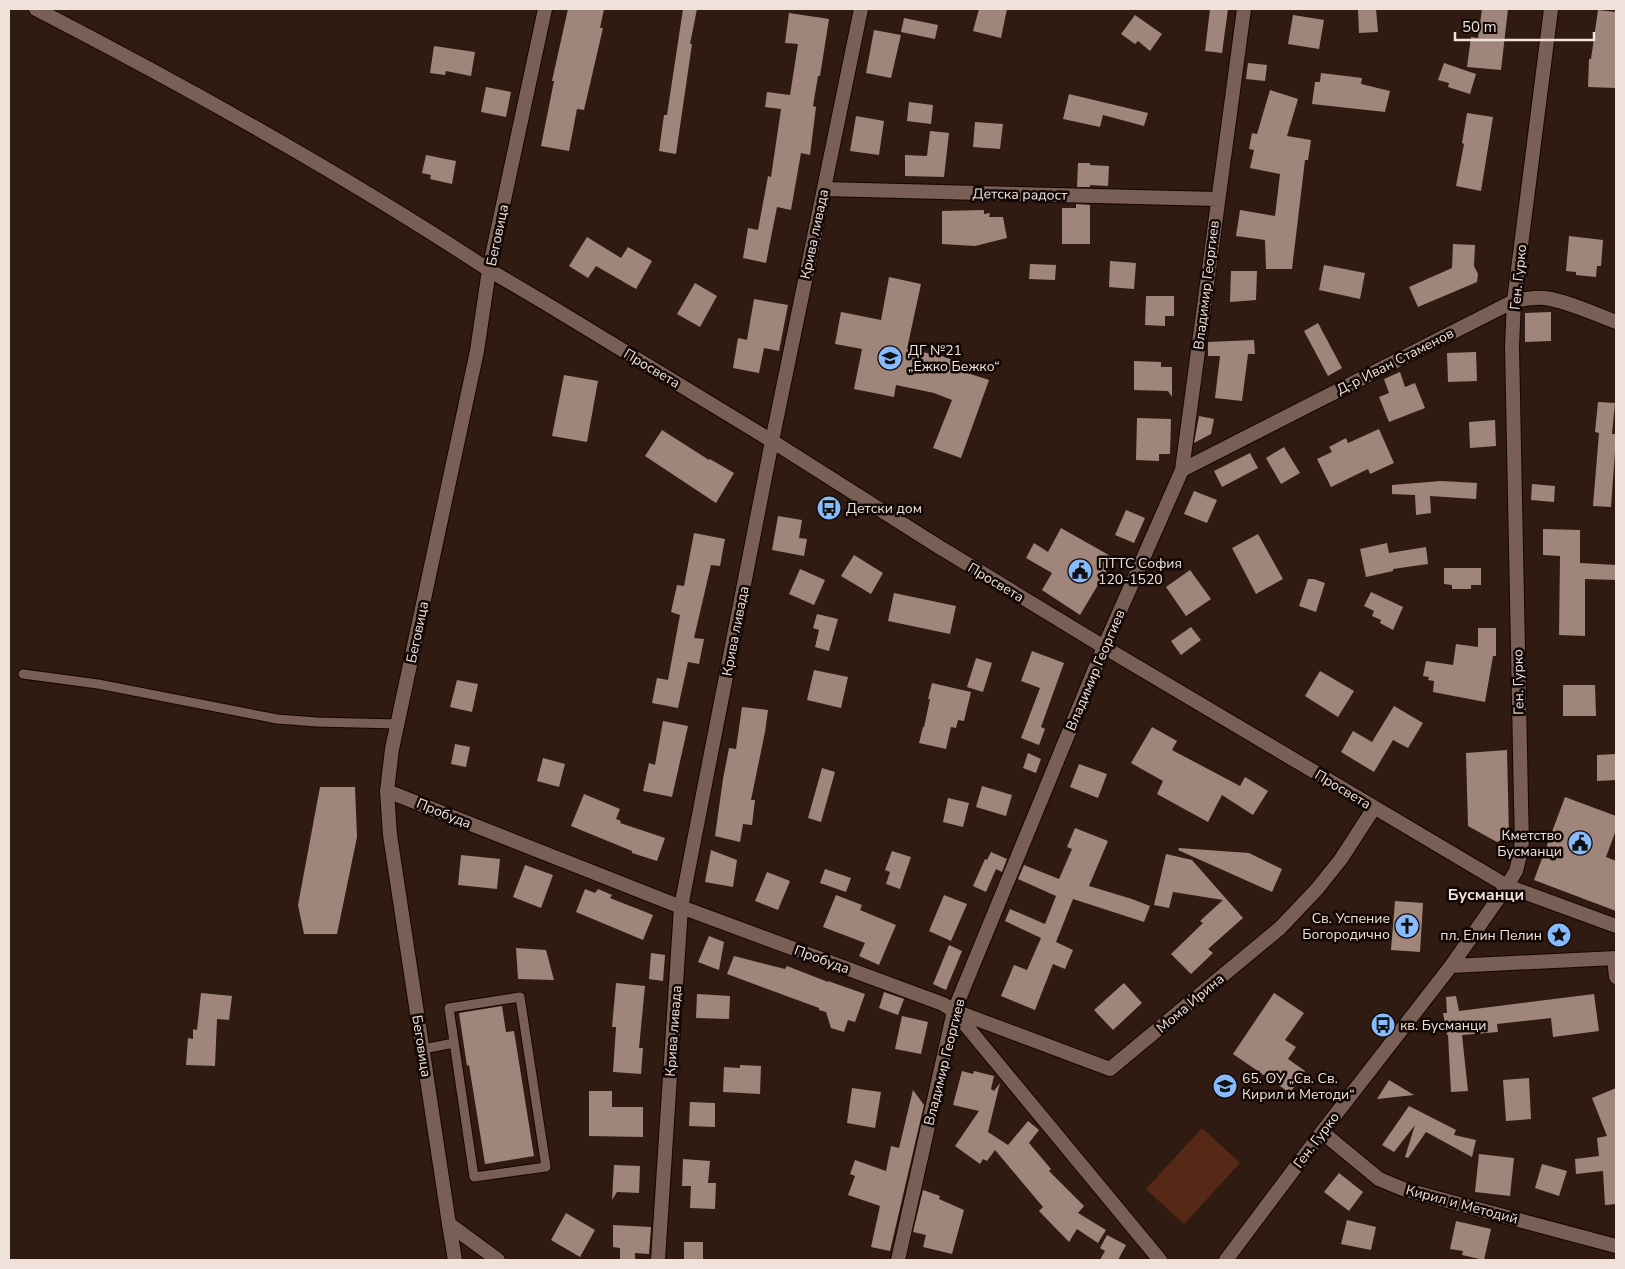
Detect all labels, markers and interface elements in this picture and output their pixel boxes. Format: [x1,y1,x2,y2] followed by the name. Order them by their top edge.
[1455,10,1594,42] scale bar
[1462,17,1497,37] text: 50 m
[972,184,1068,205] street label: Детска радост
[796,187,833,281] street label: Крива ливада
[482,203,513,268] street label: Беговица
[1189,219,1224,351] street label: Владимир Георгиев
[1506,243,1531,311] street label: Ген. Гурко
[1333,323,1457,399] street label: Д-р Иван Стаменов
[908,341,1000,376] place label: ДГ №21 „Ежко Бежко“
[620,344,683,393] street label: Просвета
[877,345,903,371] school or university icon: ДГ №21 „Ежко Бежко“
[816,495,842,521] bus stop icon: Детски дом
[846,499,922,518] place label: Детски дом
[1098,554,1182,589] place label: ПТТС София 120-1520
[964,558,1027,607] street label: Просвета
[1067,558,1093,584] public building icon: ПТТС София 120-1520
[717,584,754,678] street label: Крива ливада
[402,600,433,665] street label: Беговица
[1061,606,1130,734] street label: Владимир Георгиев
[1508,649,1529,715] street label: Ген. Гурко
[1311,765,1374,814] street label: Просвета
[414,794,474,833] street label: Пробуда
[1497,826,1562,861] place label: Кметство Бусманци
[1567,830,1593,856] public building icon: Кметство Бусманци
[1448,884,1524,906] district label: Бусманци
[1302,909,1390,944] place label: Св. Успение Богородично
[1394,913,1420,939] church icon: Св. Успение Богородично
[1546,922,1572,948] place icon: пл. Елин Пелин
[1440,926,1542,945] place label: пл. Елин Пелин
[791,941,852,978] street label: Пробуда
[1152,969,1228,1037] street label: Мома Ирина
[661,985,686,1077] street label: Крива ливада
[920,996,970,1128] street label: Владимир Георгиев
[1370,1012,1396,1038] bus stop icon: кв. Бусманци
[407,1014,436,1078] street label: Беговица
[1400,1016,1486,1035] place label: кв. Бусманци
[1242,1069,1355,1104] place label: 65. ОУ „Св. Св. Кирил и Методи“
[1212,1073,1238,1099] school or university icon: 65. ОУ „Св. Св. Кирил и Методи“
[1289,1108,1344,1172] street label: Ген. Гурко
[1404,1180,1520,1229] street label: Кирил и Методий

